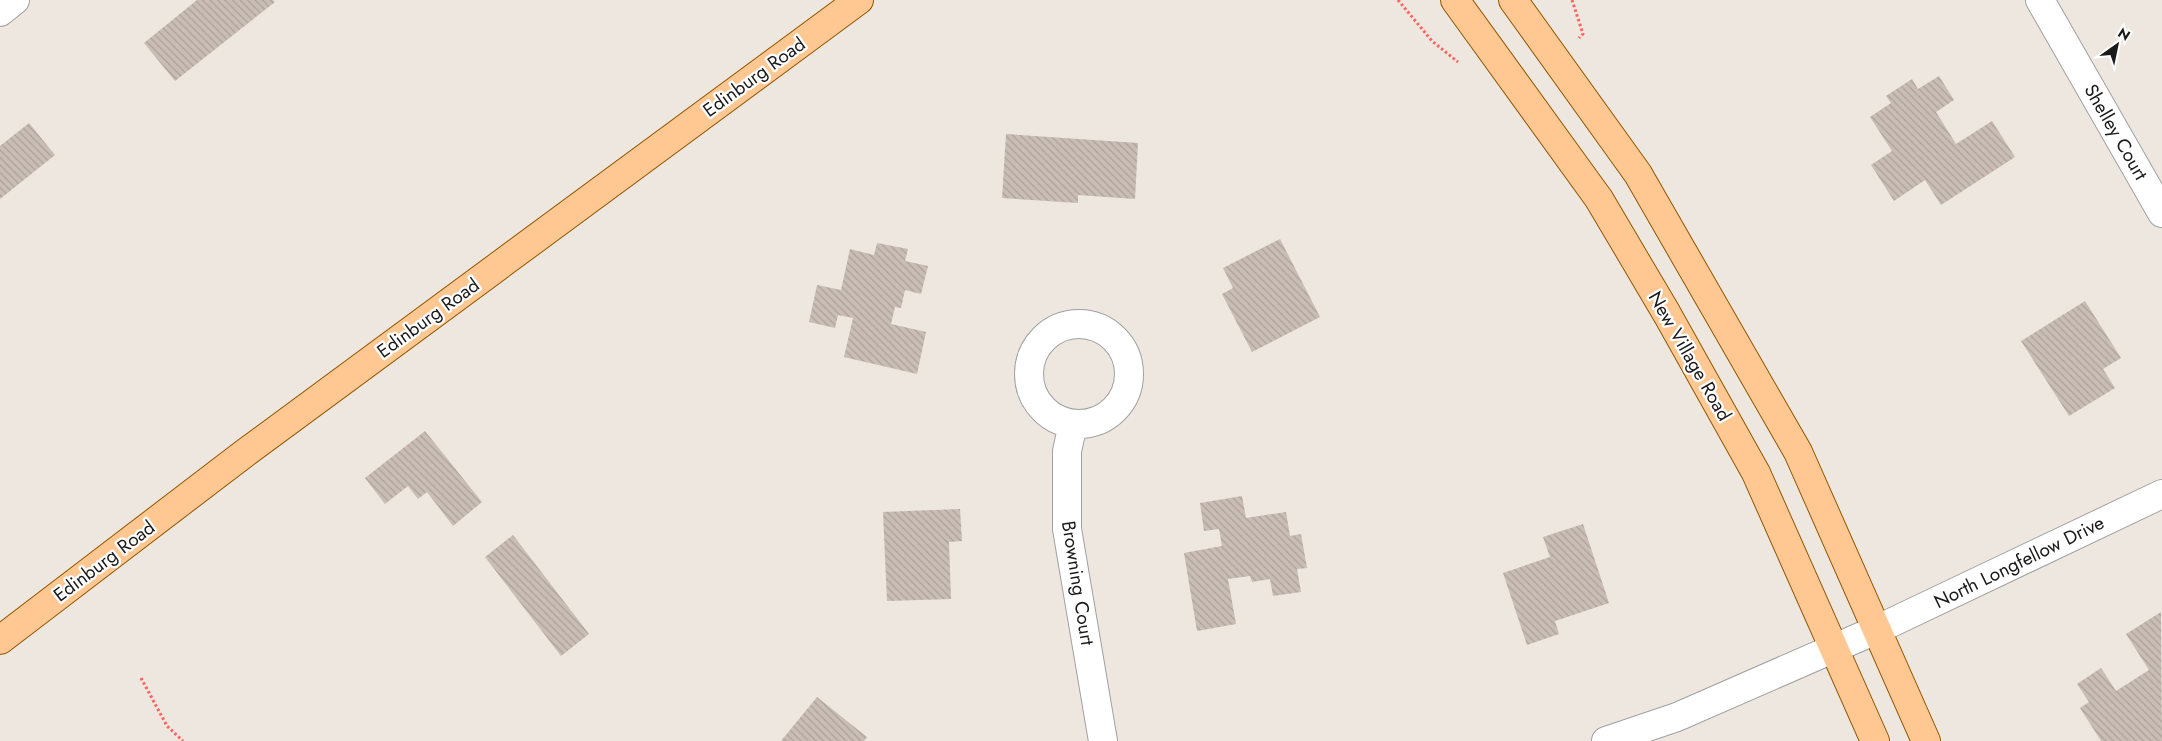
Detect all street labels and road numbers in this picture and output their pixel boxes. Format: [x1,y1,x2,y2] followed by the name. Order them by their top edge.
[697,31,811,123] street label: Edinburg Road
[2078,79,2155,185] street label: Shelley Court
[371,272,485,364] street label: Edinburg Road
[1642,286,1738,426] street label: New Village Road
[1929,509,2109,615] street label: North Longfellow Drive
[48,514,160,608] street label: Edinburg Road
[1055,519,1101,648] street label: Browning Court

